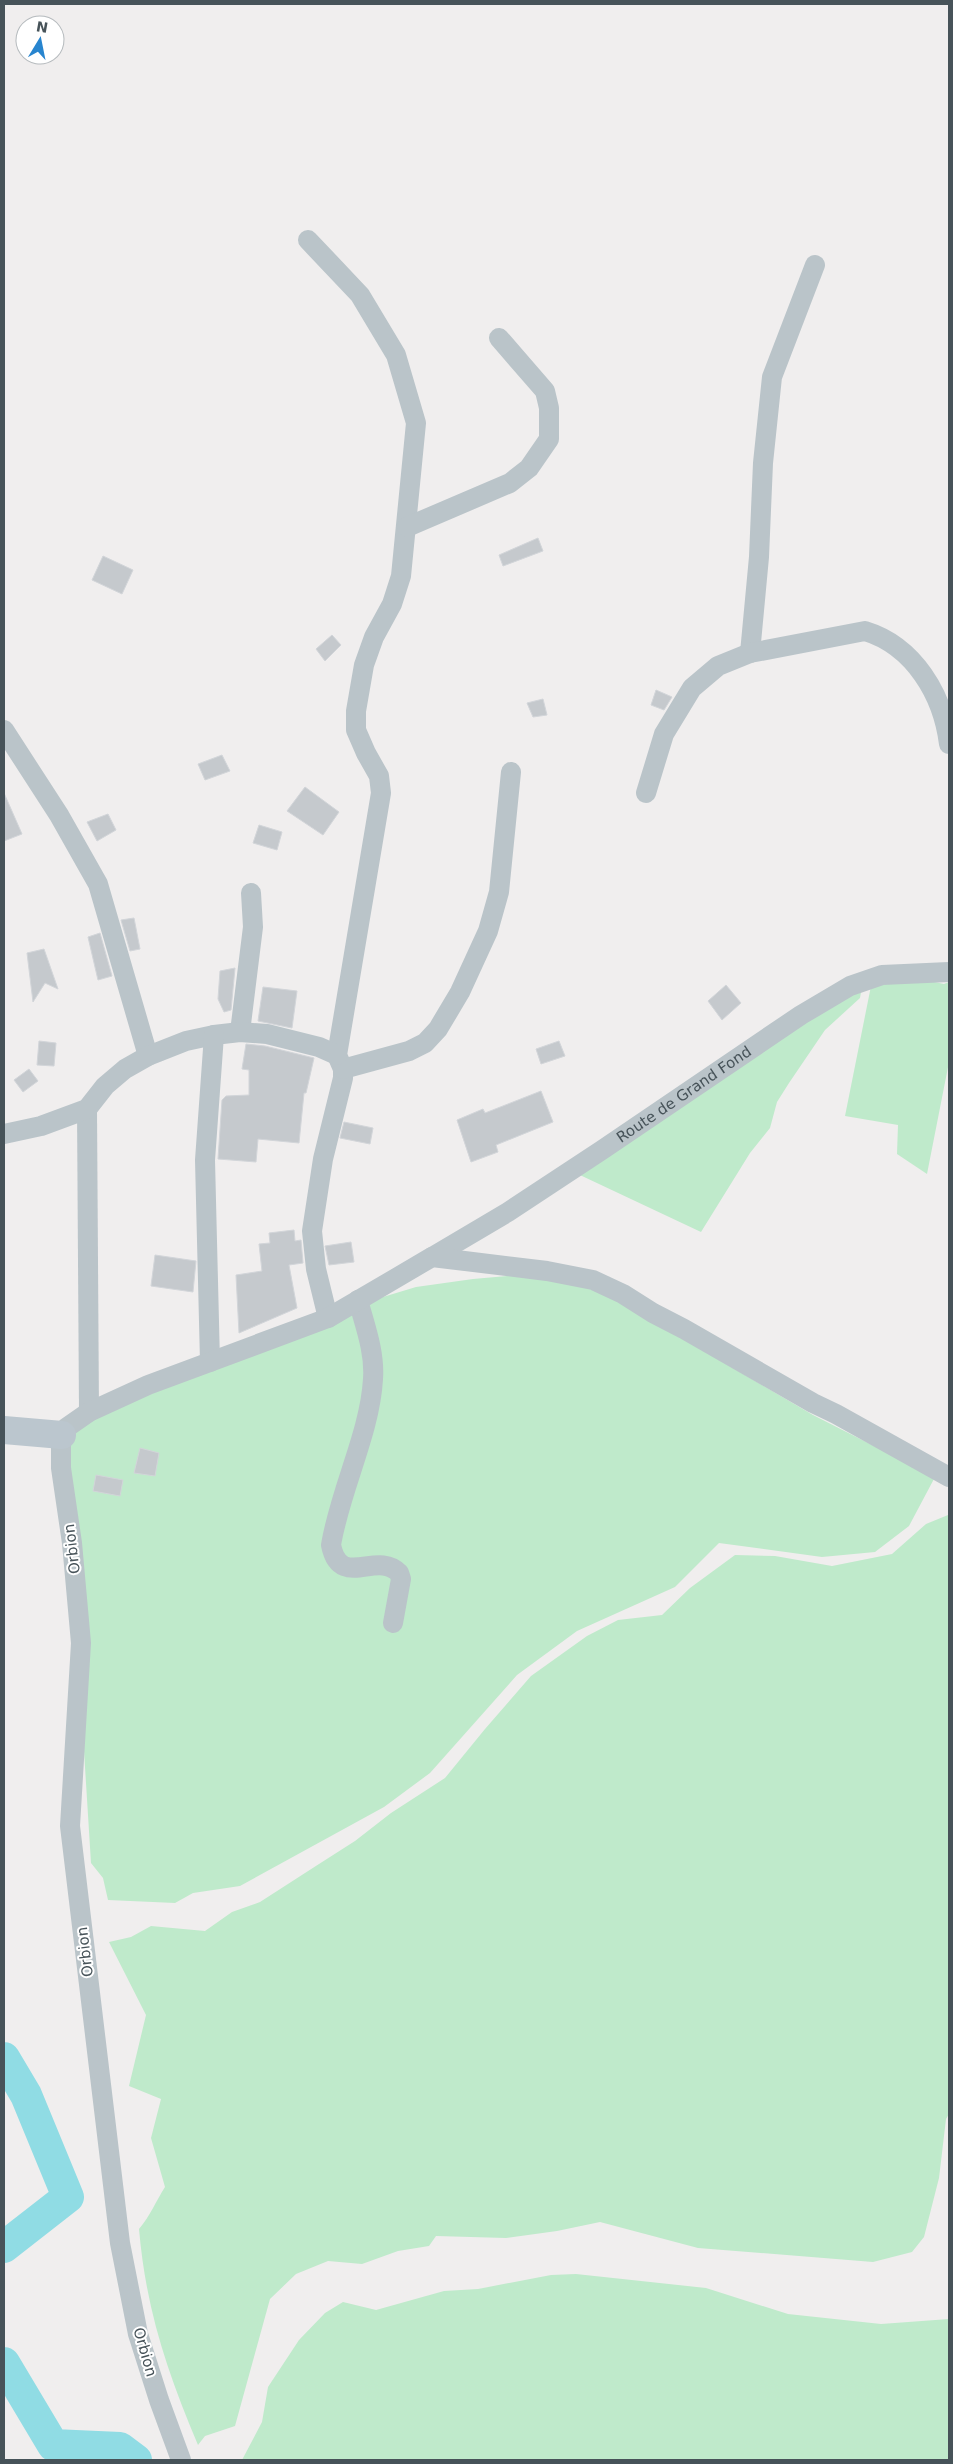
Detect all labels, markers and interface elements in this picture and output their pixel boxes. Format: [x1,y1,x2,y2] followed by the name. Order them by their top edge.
[15,15,65,65] north arrow
[35,18,49,36] text: N
[613,1042,755,1146] street label: Route de Grand Fond
[60,1523,84,1575] street label: Orbion
[73,1926,97,1978] street label: Orbion
[129,2325,161,2379] street label: Orbion

